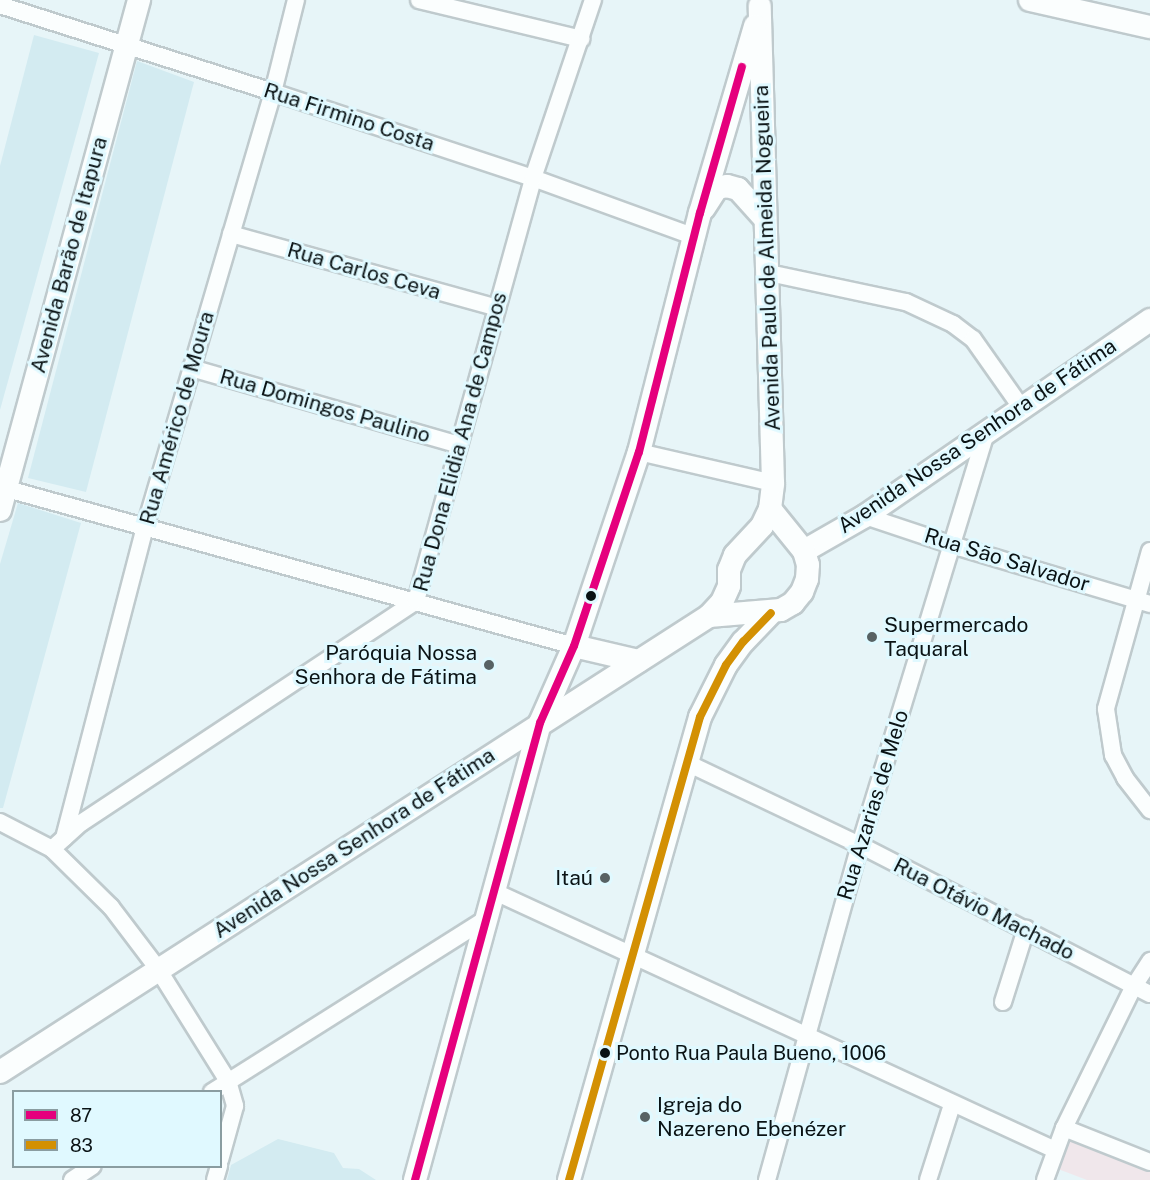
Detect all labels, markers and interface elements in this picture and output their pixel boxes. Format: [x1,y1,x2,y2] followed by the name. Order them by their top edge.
[261,78,437,156] street label: Rua Firmino Costa
[748,84,786,432] street label: Avenida Paulo de Almeida Nogueira
[25,134,113,376] street label: Avenida Barão de Itapura
[284,237,444,305] street label: Rua Carlos Ceva
[408,289,512,595] street label: Rua Dona Elidia Ana de Campos
[134,308,220,528] street label: Rua Américo de Moura
[833,333,1121,539] street label: Avenida Nossa Senhora de Fátima
[217,364,433,448] street label: Rua Domingos Paulino
[921,523,1093,597] street label: Rua São Salvador
[585,590,597,602] unlabelled marker
[884,612,1028,662] place label: Supermercado Taquaral
[865,630,879,644] marker: Supermercado Taquaral
[294,640,477,690] place label: Paróquia Nossa Senhora de Fátima
[482,658,496,672] marker: Paróquia Nossa Senhora de Fátima
[832,707,914,903] street label: Rua Azarias de Melo
[208,742,500,944] street label: Avenida Nossa Senhora de Fátima
[889,852,1079,966] street label: Rua Otávio Machado
[555,865,593,891] place label: Itaú
[598,871,612,885] marker: Itaú
[616,1041,886,1065] place label: Ponto Rua Paula Bueno, 1006
[599,1047,611,1059] marker: Ponto Rua Paula Bueno, 1006
[12,1090,222,1168] legend
[657,1092,846,1142] place label: Igreja do Nazereno Ebenézer
[70,1105,92,1126] text: 87
[638,1110,652,1124] marker: Igreja do Nazereno Ebenézer
[70,1135,93,1156] text: 83

